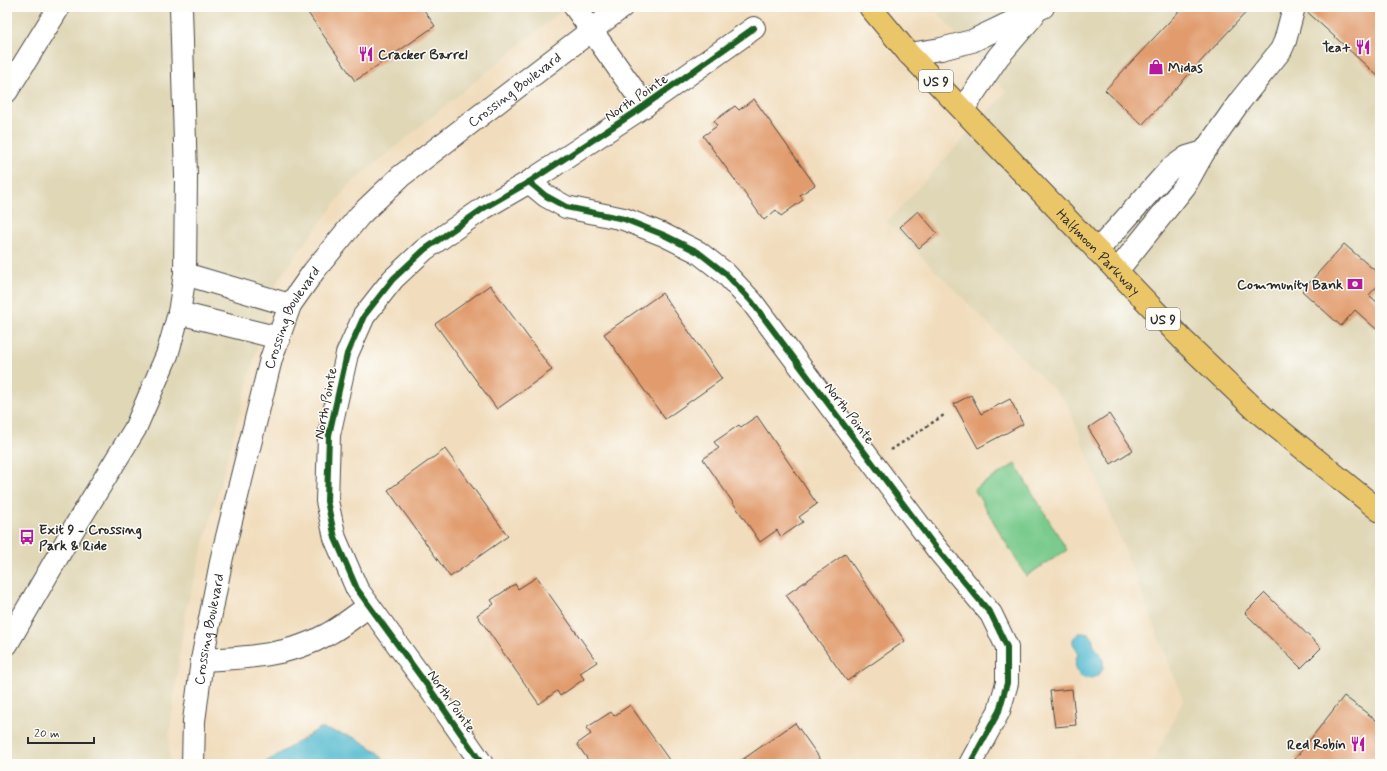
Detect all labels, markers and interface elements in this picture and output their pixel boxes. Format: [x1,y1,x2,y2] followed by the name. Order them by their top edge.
[1354,38,1372,56] restaurant icon: Tea+
[1322,39,1352,57] place label: Tea+
[357,45,375,63] restaurant icon: Cracker Barrel
[378,46,468,64] place label: Cracker Barrel
[465,49,565,132] street label: Crossing Boulevard
[1147,58,1165,76] shop icon: Midas
[1168,59,1203,77] place label: Midas
[601,70,672,126] street label: North Pointe
[919,70,953,92] road number: US 9
[1052,205,1144,300] street label: Halfmoon Parkway
[261,263,324,371] street label: Crossing Boulevard
[1346,275,1364,293] bank icon: Community Bank
[1237,276,1343,294] place label: Community Bank
[1146,308,1180,330] road number: US 9
[310,365,342,441] street label: North Pointe
[820,379,879,448] street label: North Pointe
[39,521,142,555] place label: Exit 9 - Crossing Park & Ride
[18,528,36,546] bus stop icon: Exit 9 - Crossing Park & Ride
[191,572,229,686] street label: Crossing Boulevard
[423,667,480,737] street label: North Pointe
[28,719,94,745] scale bar
[34,726,60,742] text: 20 m
[1349,735,1367,753] restaurant icon: Red Robin
[1287,736,1346,754] place label: Red Robin

